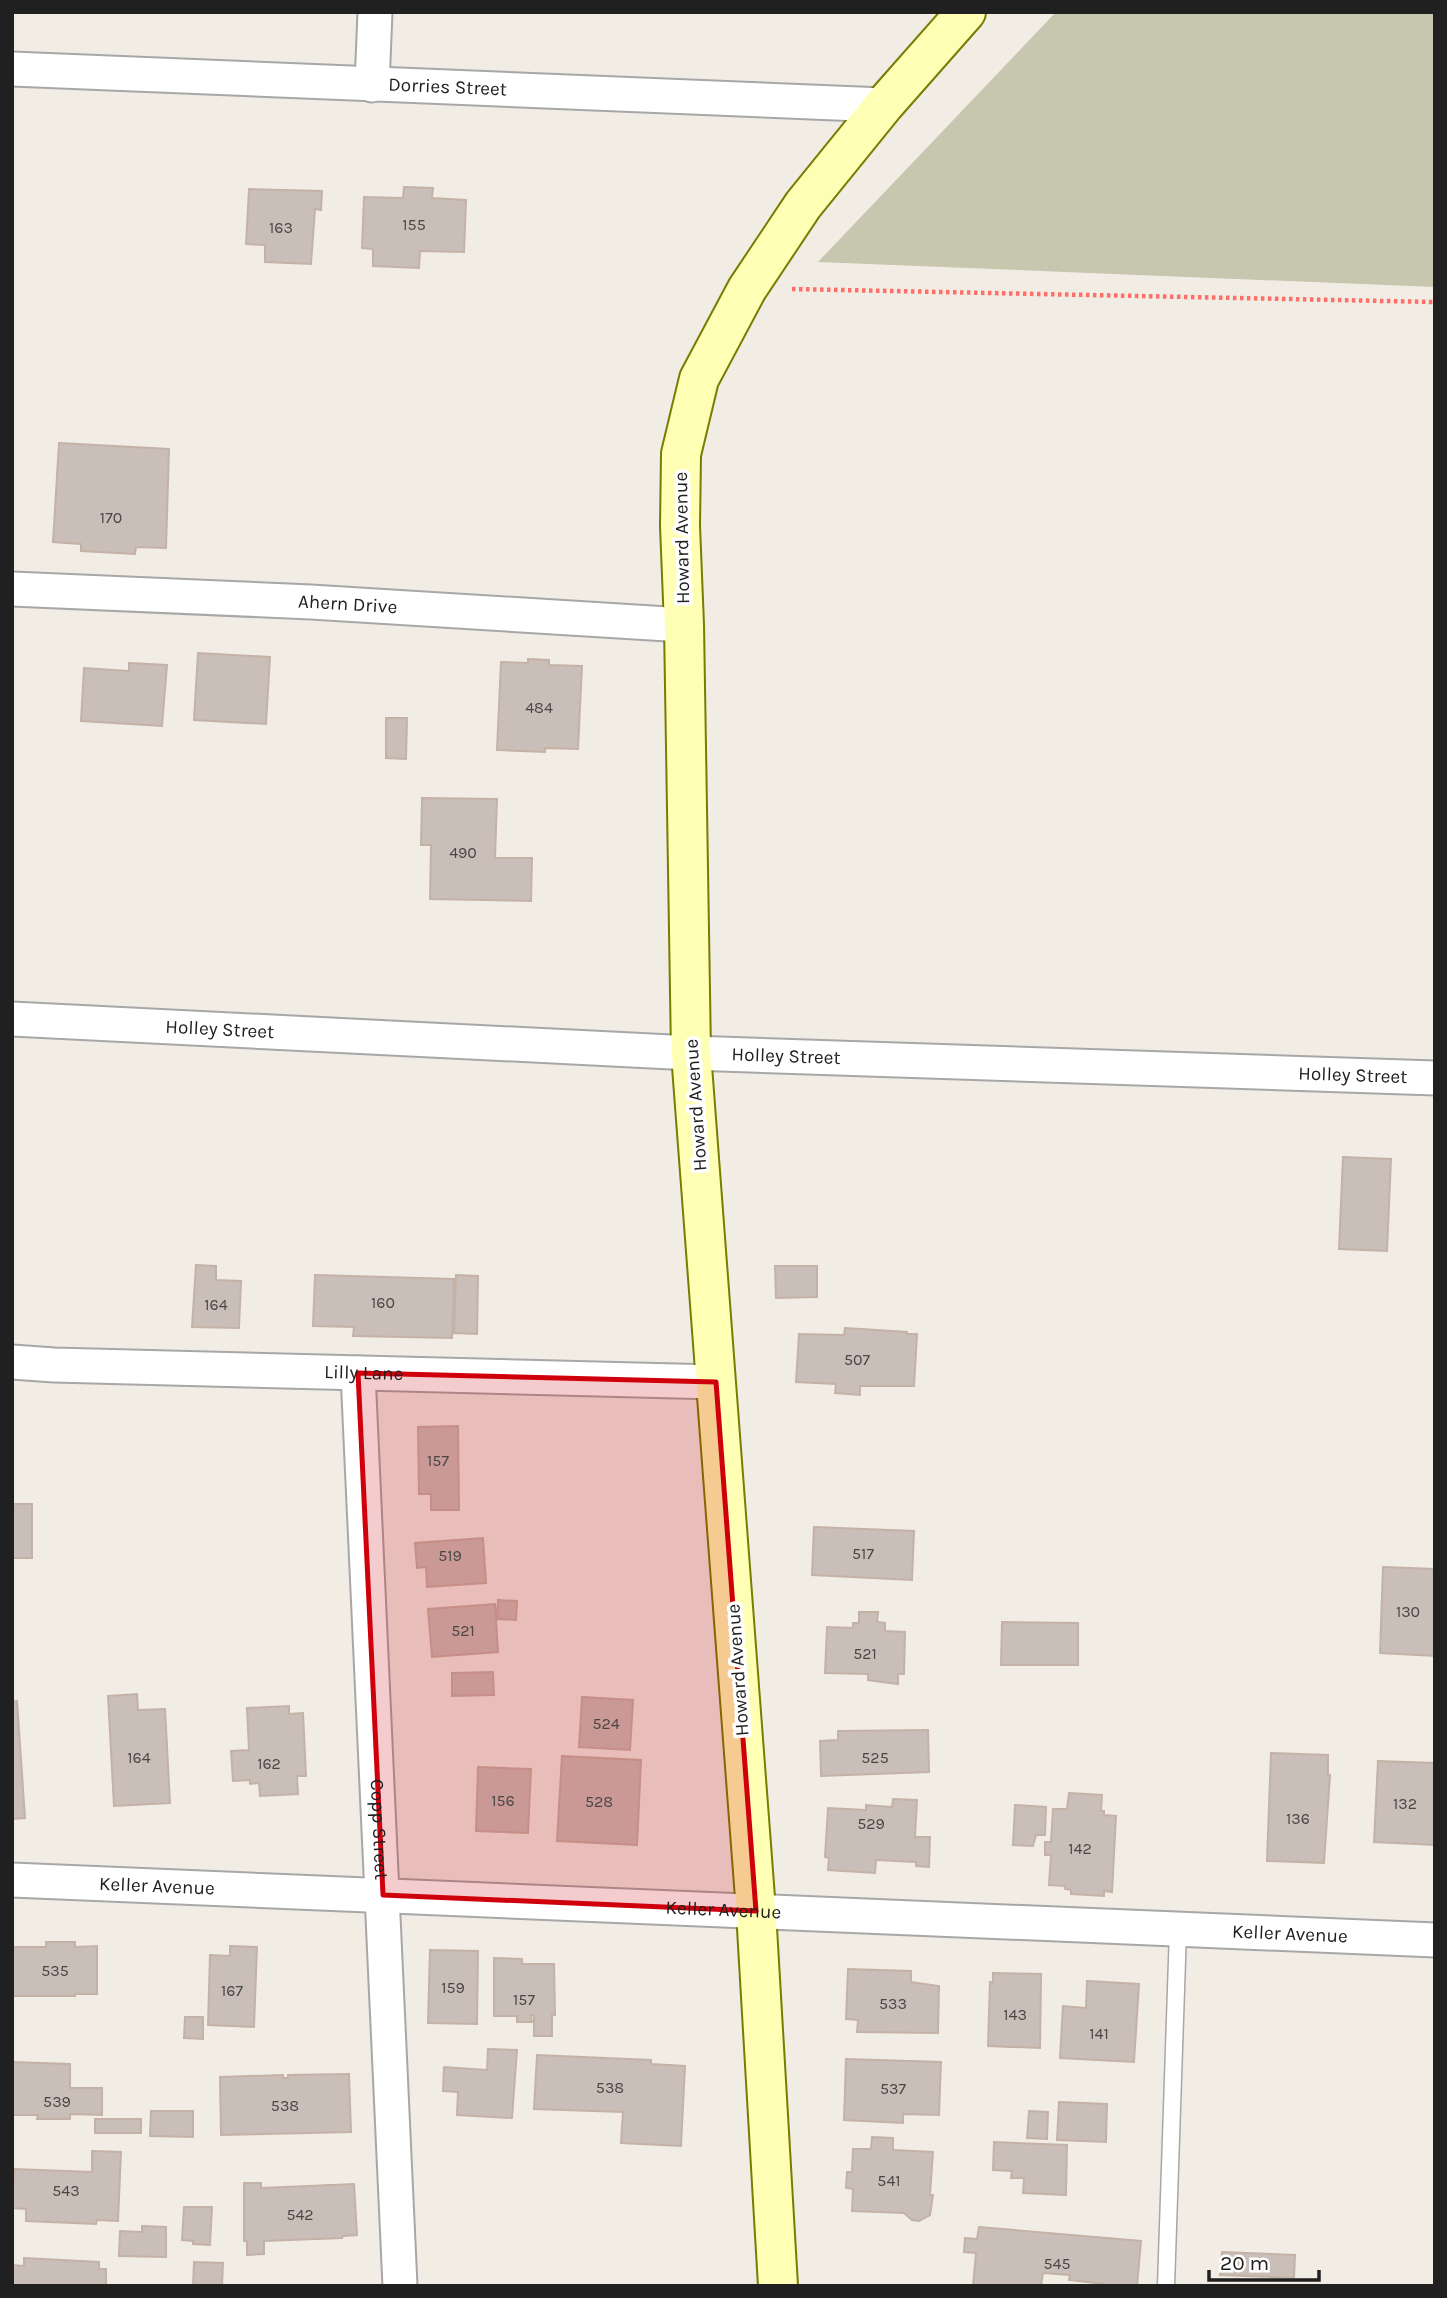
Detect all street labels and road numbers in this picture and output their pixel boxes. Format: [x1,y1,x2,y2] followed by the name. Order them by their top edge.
[388,74,507,100] street label: Dorries Street
[670,472,694,604] street label: Howard Avenue
[298,590,398,618] street label: Ahern Drive
[165,1016,275,1043] street label: Holley Street
[680,1038,712,1172] street label: Howard Avenue
[731,1043,841,1069] street label: Holley Street
[1298,1062,1408,1088] street label: Holley Street
[324,1361,404,1385] street label: Lilly Lane
[722,1603,754,1737] street label: Howard Avenue
[366,1779,392,1880] street label: Copp Street
[99,1873,215,1900] street label: Keller Avenue
[665,1897,782,1923] street label: Keller Avenue
[1232,1920,1348,1947] street label: Keller Avenue

